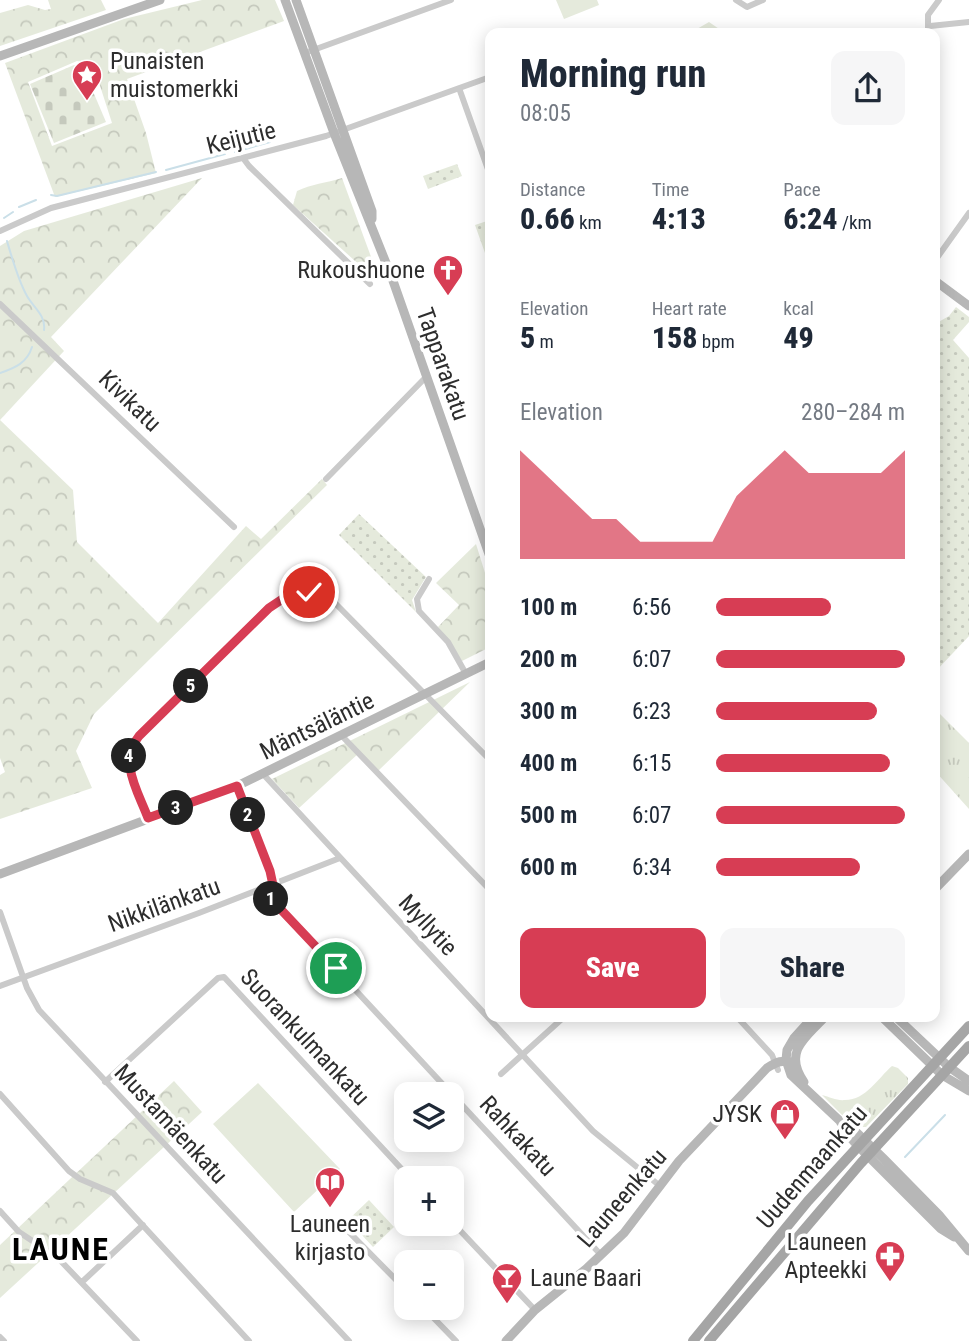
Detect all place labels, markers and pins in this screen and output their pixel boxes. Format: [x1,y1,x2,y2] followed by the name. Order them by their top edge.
[110,47,239,103] place label: Punaisten muistomerkki
[70,58,104,102] place icon: Punaisten muistomerkki
[431,253,465,297] church icon: Rukoushuone
[297,256,425,284] place label: Rukoushuone
[279,562,339,622] pin
[174,668,208,704] pin: 5
[111,738,146,774] pin: 4
[158,790,194,826] pin: 3
[230,798,266,832] pin: 2
[254,881,288,916] pin: 1
[306,938,366,998] pin
[768,1097,802,1141] shop icon: JYSK
[712,1100,762,1128] place label: JYSK
[313,1165,347,1209] library icon: Launeen kirjasto
[290,1210,370,1266] place label: Launeen kirjasto
[785,1228,867,1284] place label: Launeen Apteekki
[873,1239,907,1283] pharmacy icon: Launeen Apteekki
[490,1261,524,1305] bar icon: Laune Baari
[530,1264,642,1292] place label: Laune Baari

